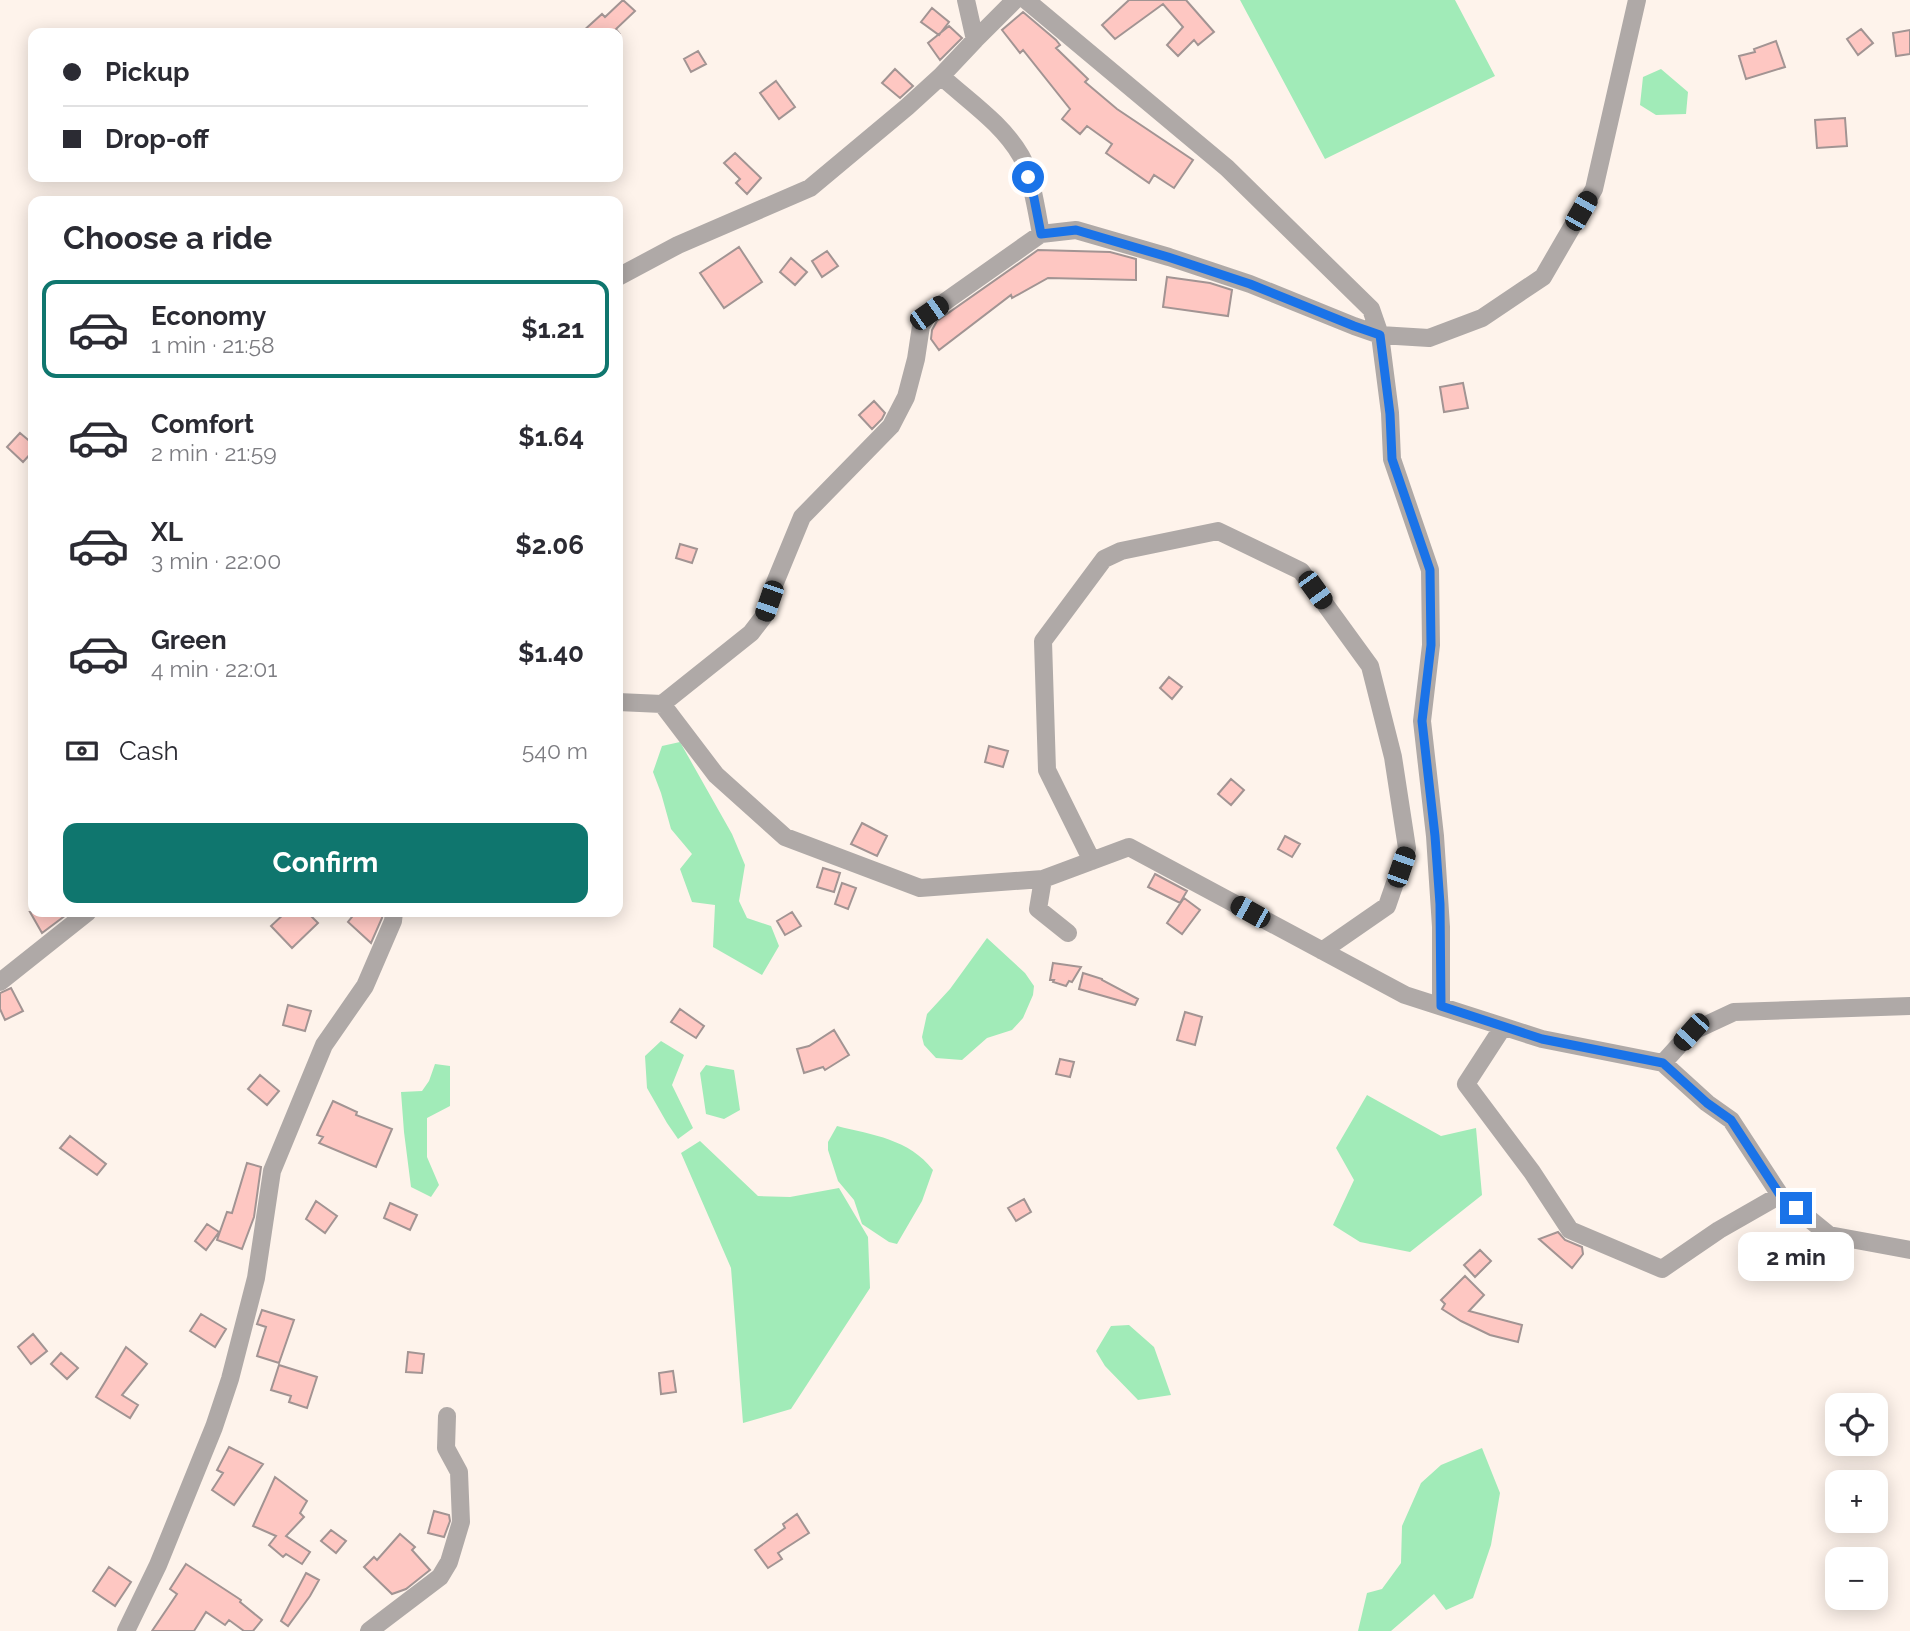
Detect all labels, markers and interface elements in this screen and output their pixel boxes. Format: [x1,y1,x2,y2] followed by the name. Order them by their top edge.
[105,57,190,87] text: Pickup
[105,124,209,154] text: Drop-off
[1012,161,1044,193] route start
[1562,188,1601,234] car
[63,219,272,256] text: Choose a ride
[906,292,953,334] car
[67,298,130,361] icon: car
[151,301,266,331] text: Economy
[521,314,584,344] text: $1.21
[151,331,275,358] text: 1 min · 21:58
[67,406,130,469] icon: car
[151,409,254,439] text: Comfort
[518,422,584,452] text: $1.64
[151,439,277,466] text: 2 min · 21:59
[67,514,130,577] icon: car
[151,517,183,547] text: XL
[515,530,584,560] text: $2.06
[151,547,281,574] text: 3 min · 22:00
[1295,567,1336,613] car
[753,578,786,624] car
[67,622,130,685] icon: car
[151,625,227,655] text: Green
[518,638,584,668] text: $1.40
[151,655,277,682] text: 4 min · 22:01
[63,732,101,770] icon: cash
[119,736,179,766] text: Cash
[522,737,588,764] text: 540 m
[63,823,588,903] button: Confirm
[1385,844,1418,890] car
[1227,893,1274,931] car
[1670,1009,1713,1055] car
[1780,1192,1812,1224] route end
[1738,1232,1854,1282] callout: 2 min
[1766,1243,1826,1270] text: 2 min
[1825,1393,1888,1610] map controls
[1825,1393,1888,1456] button: locate
[1825,1470,1888,1533] button: +
[1825,1547,1888,1610] button: −

